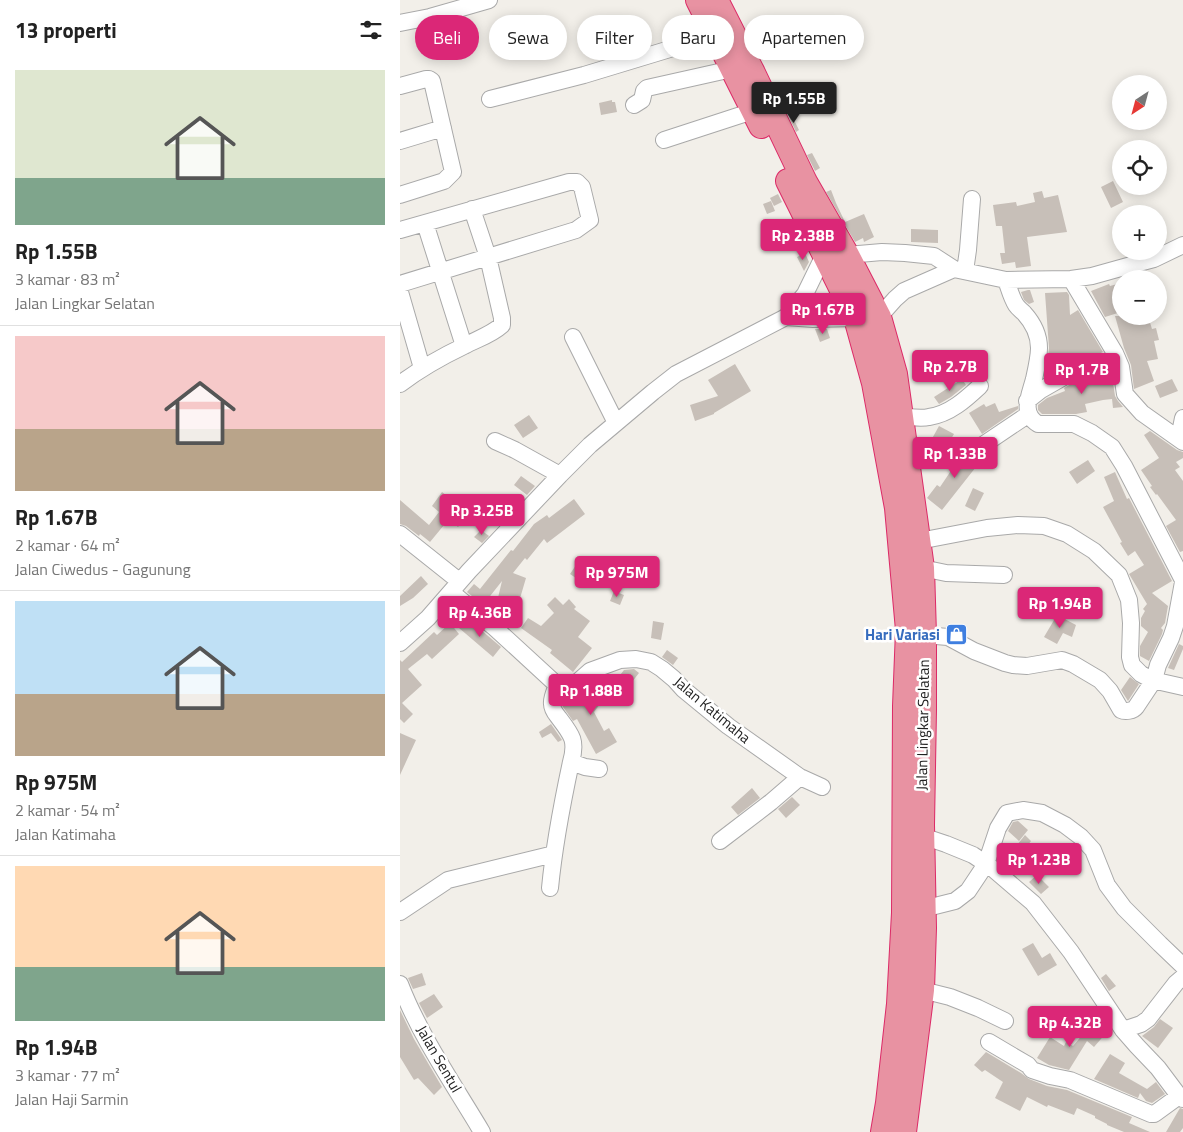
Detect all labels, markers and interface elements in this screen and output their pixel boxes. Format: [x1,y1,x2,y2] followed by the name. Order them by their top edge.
[15,14,117,46] text: 13 properti
[415,15,479,60] chip: Beli
[489,15,567,60] chip: Sewa
[577,15,652,60] chip: Filter
[662,15,734,60] chip: Baru
[744,15,864,60] chip: Apartemen
[357,16,385,44] icon: filters
[1112,75,1168,130] north arrow
[1112,75,1167,325] map controls
[742,82,846,124] pin: Rp 1.55B
[763,86,825,110] text: Rp 1.55B
[155,103,245,193] icon: home
[1112,140,1167,195] button: locate
[1112,205,1167,260] button: +
[751,218,855,261] pin: Rp 2.38B
[772,223,834,247] text: Rp 2.38B
[15,235,98,267] text: Rp 1.55B
[15,267,120,291] text: 3 kamar · 83 m²
[1112,270,1167,325] button: −
[15,291,155,315] text: Jalan Lingkar Selatan
[771,292,875,335] pin: Rp 1.67B
[792,297,854,321] text: Rp 1.67B
[904,350,996,392] pin: Rp 2.7B
[1036,352,1128,395] pin: Rp 1.7B
[923,354,977,378] text: Rp 2.7B
[1055,357,1109,381] text: Rp 1.7B
[155,368,245,458] icon: home
[903,436,1007,479] pin: Rp 1.33B
[924,441,986,465] text: Rp 1.33B
[430,494,534,536] pin: Rp 3.25B
[451,498,513,522] text: Rp 3.25B
[15,501,98,533] text: Rp 1.67B
[15,533,120,557] text: 2 kamar · 64 m²
[571,556,663,598] pin: Rp 975M
[15,557,191,581] text: Jalan Ciwedus - Gagunung
[586,560,648,584] text: Rp 975M
[1008,586,1112,629] pin: Rp 1.94B
[1029,591,1091,615] text: Rp 1.94B
[428,596,532,638] pin: Rp 4.36B
[449,600,511,624] text: Rp 4.36B
[865,623,940,646] place label: Hari Variasi
[944,623,968,647] shop icon: Hari Variasi
[155,633,245,723] icon: home
[910,659,935,791] street label: Jalan Lingkar Selatan
[669,670,756,749] street label: Jalan Katimaha
[539,674,643,716] pin: Rp 1.88B
[560,678,622,702] text: Rp 1.88B
[15,766,97,798] text: Rp 975M
[15,798,120,822] text: 2 kamar · 54 m²
[15,822,116,846] text: Jalan Katimaha
[987,842,1091,885] pin: Rp 1.23B
[1008,847,1070,871] text: Rp 1.23B
[155,898,245,988] icon: home
[1018,1006,1122,1048] pin: Rp 4.32B
[1039,1010,1101,1034] text: Rp 4.32B
[411,1021,468,1097] street label: Jalan Sentul
[15,1031,98,1063] text: Rp 1.94B
[15,1063,120,1087] text: 3 kamar · 77 m²
[15,1087,129,1111] text: Jalan Haji Sarmin

